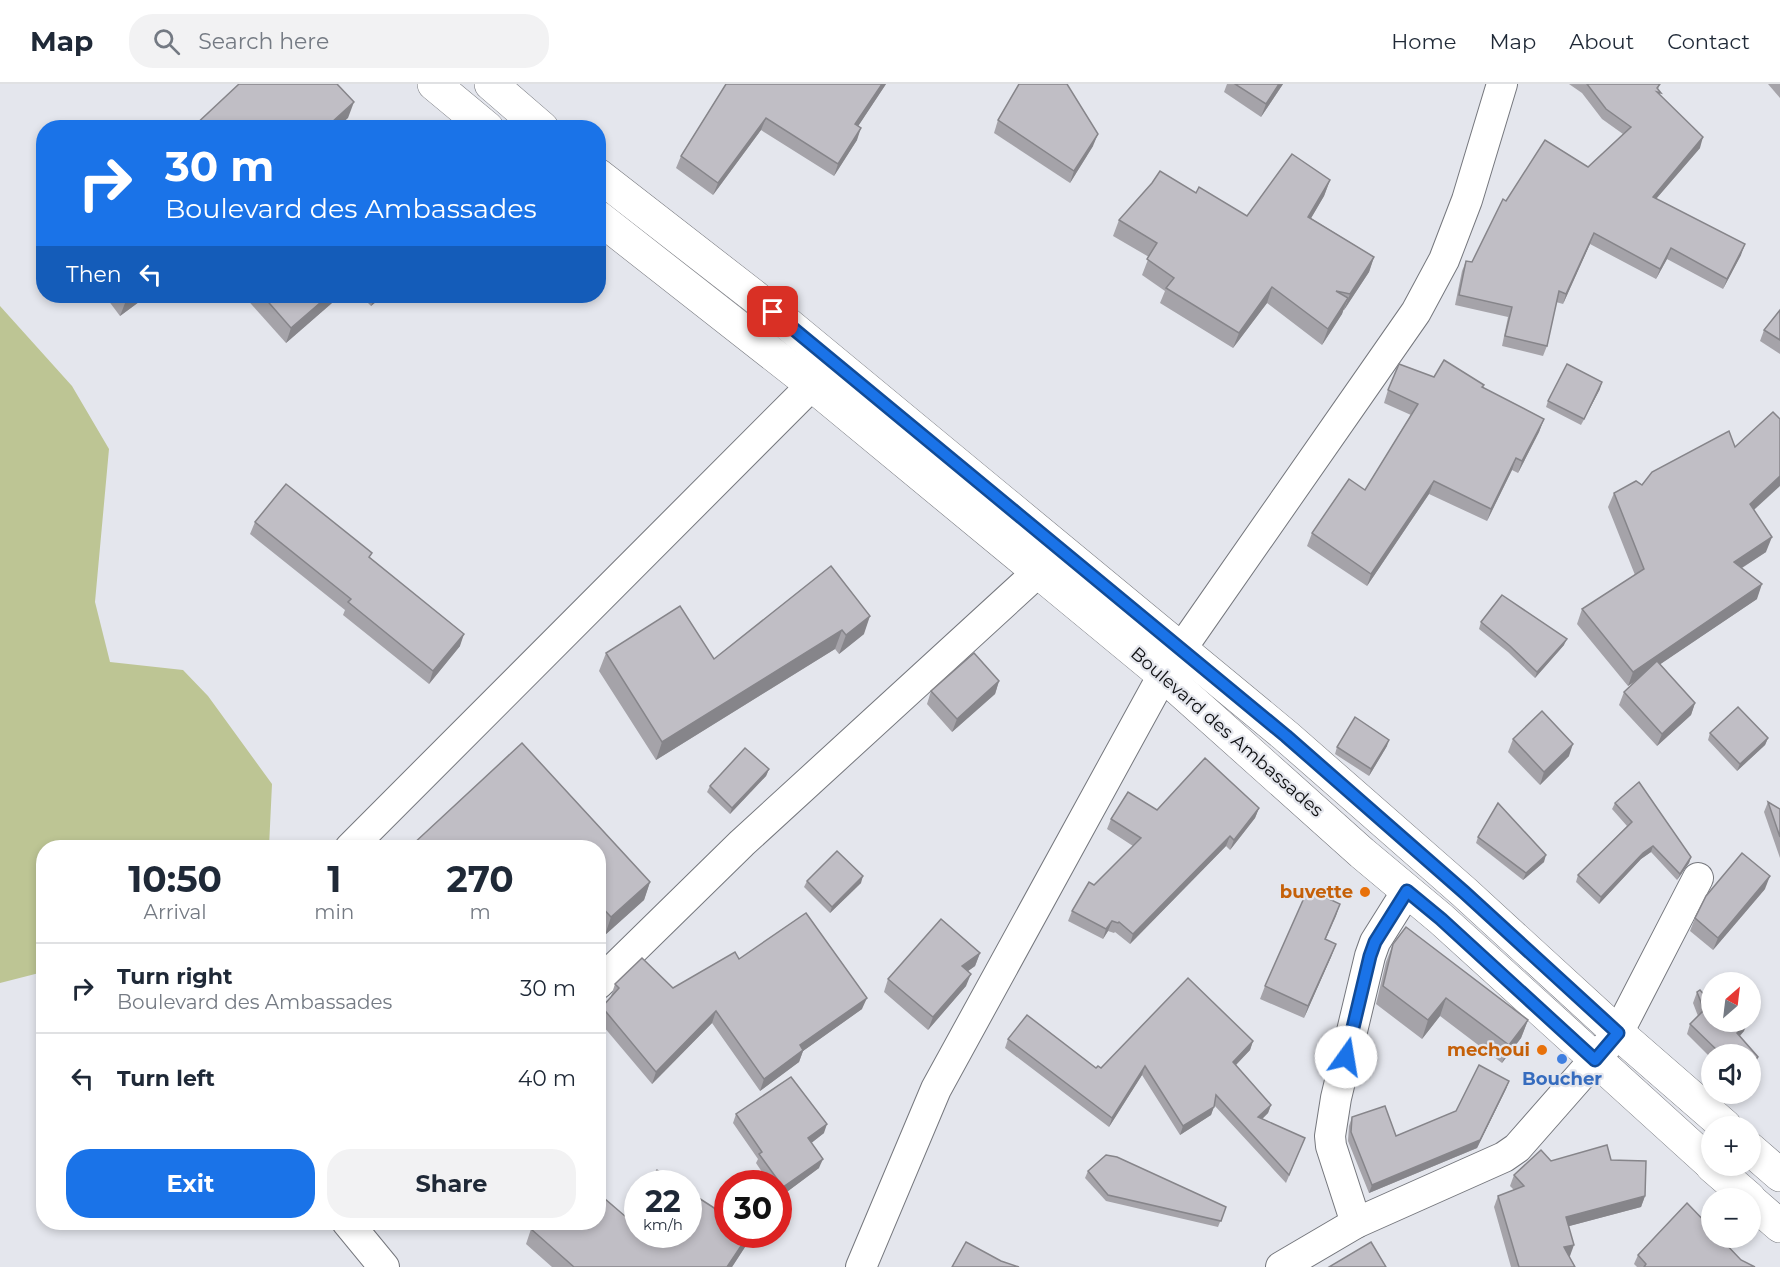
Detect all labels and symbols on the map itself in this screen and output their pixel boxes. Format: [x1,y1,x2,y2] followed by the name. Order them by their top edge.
[747,286,798,337] pin
[1126,642,1328,822] street label: Boulevard des Ambassades
[1280,881,1353,903] place label: buvette
[1358,885,1372,899] marker: buvette
[1701,972,1761,1032] north arrow
[1314,1025,1378,1089] position arrow
[1447,1039,1530,1061] place label: mechoui
[1535,1043,1549,1057] marker: mechoui
[1555,1052,1569,1066] marker: Boucher
[1522,1068,1602,1090] place label: Boucher
[714,1170,792,1248] speed limit sign: 30

